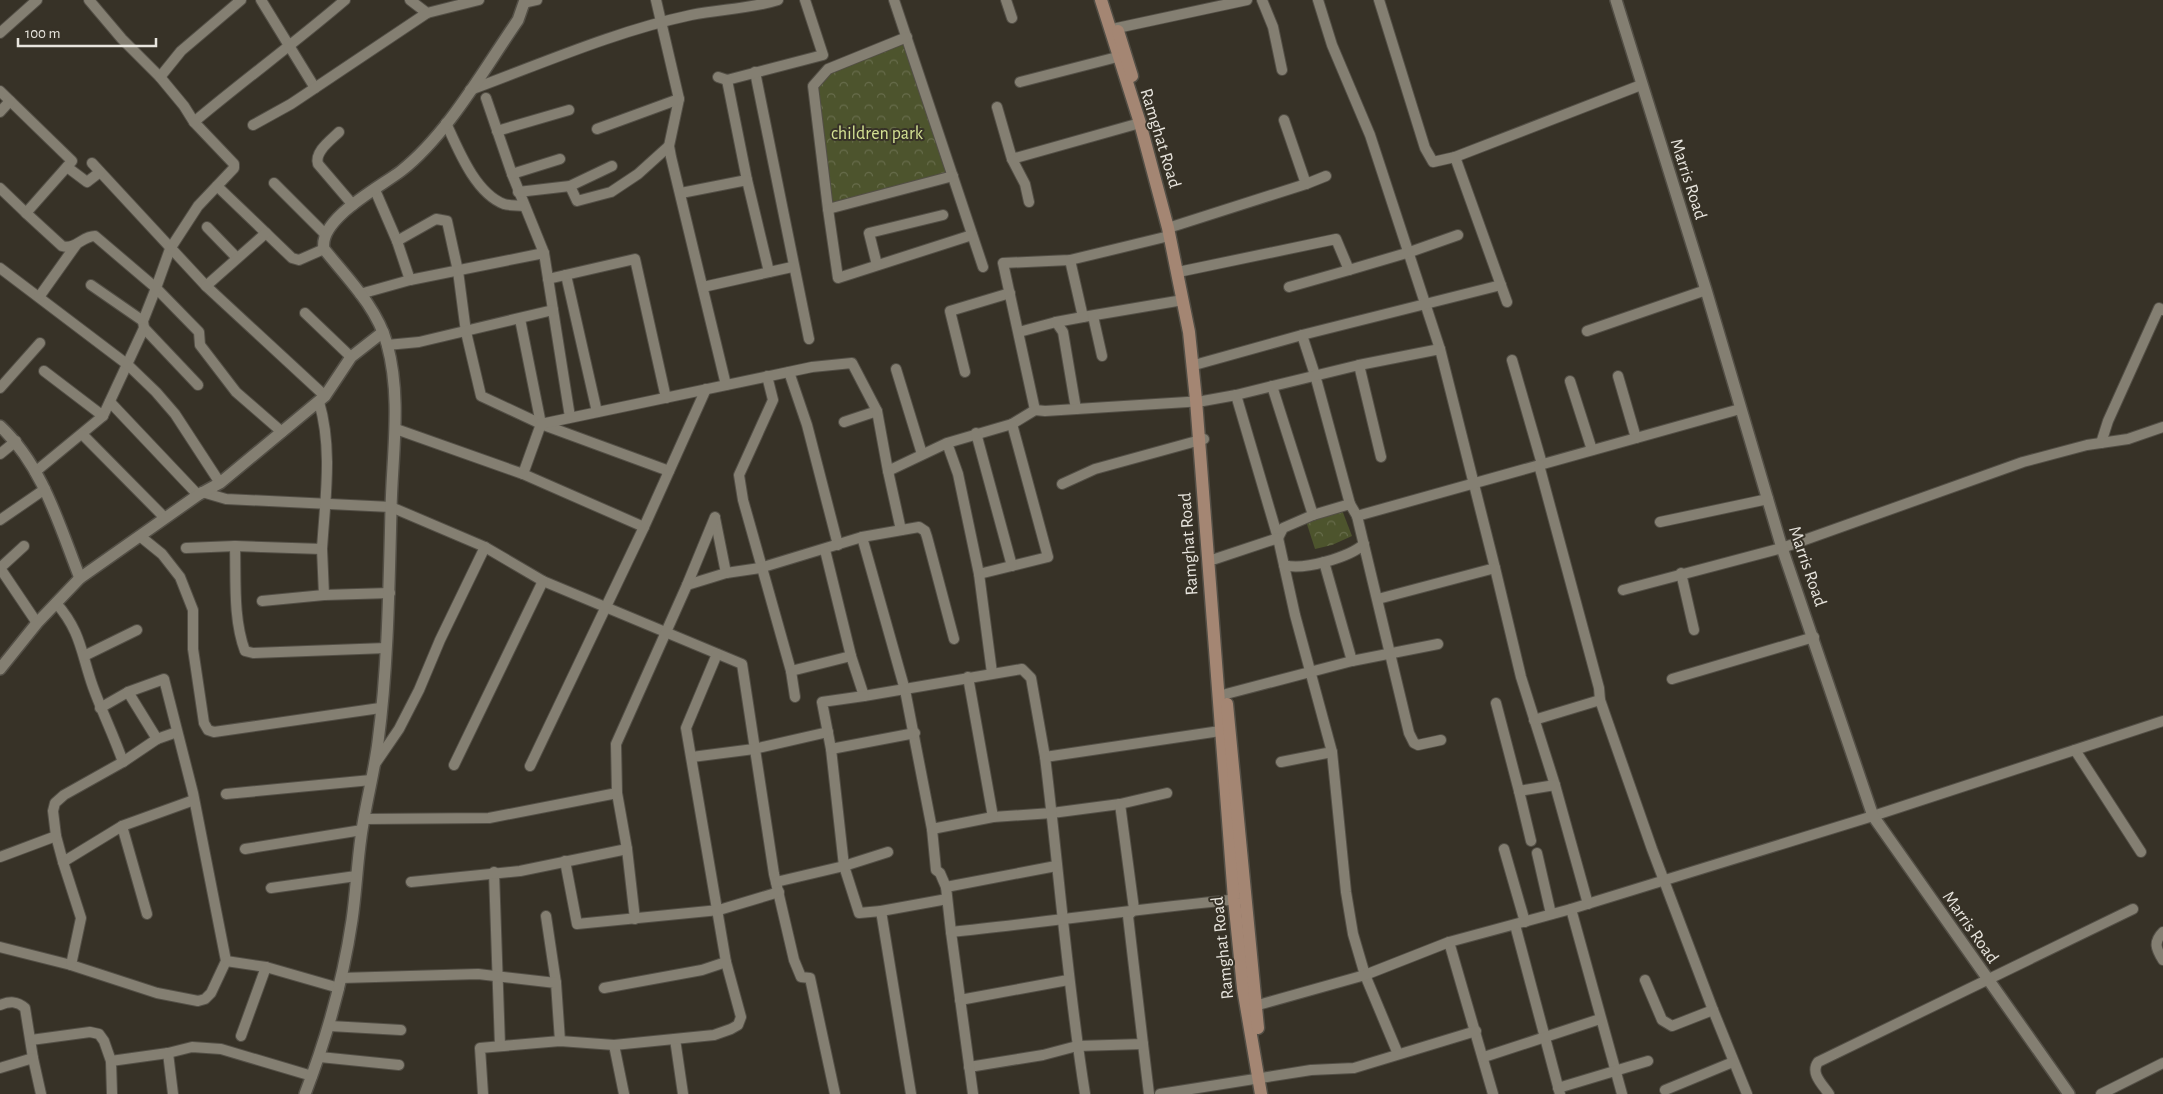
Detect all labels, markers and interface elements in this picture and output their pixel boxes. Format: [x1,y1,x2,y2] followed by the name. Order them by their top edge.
[18,15,155,47] scale bar
[25,26,60,41] text: 100 m
[1136,86,1184,190] street label: Ramghat Road
[831,125,924,143] park label: children park
[1667,137,1710,222] street label: Marris Road
[1176,492,1202,596] street label: Ramghat Road
[1785,524,1829,609] street label: Marris Road
[1939,888,2002,967] street label: Marris Road
[1209,896,1237,1000] street label: Ramghat Road

